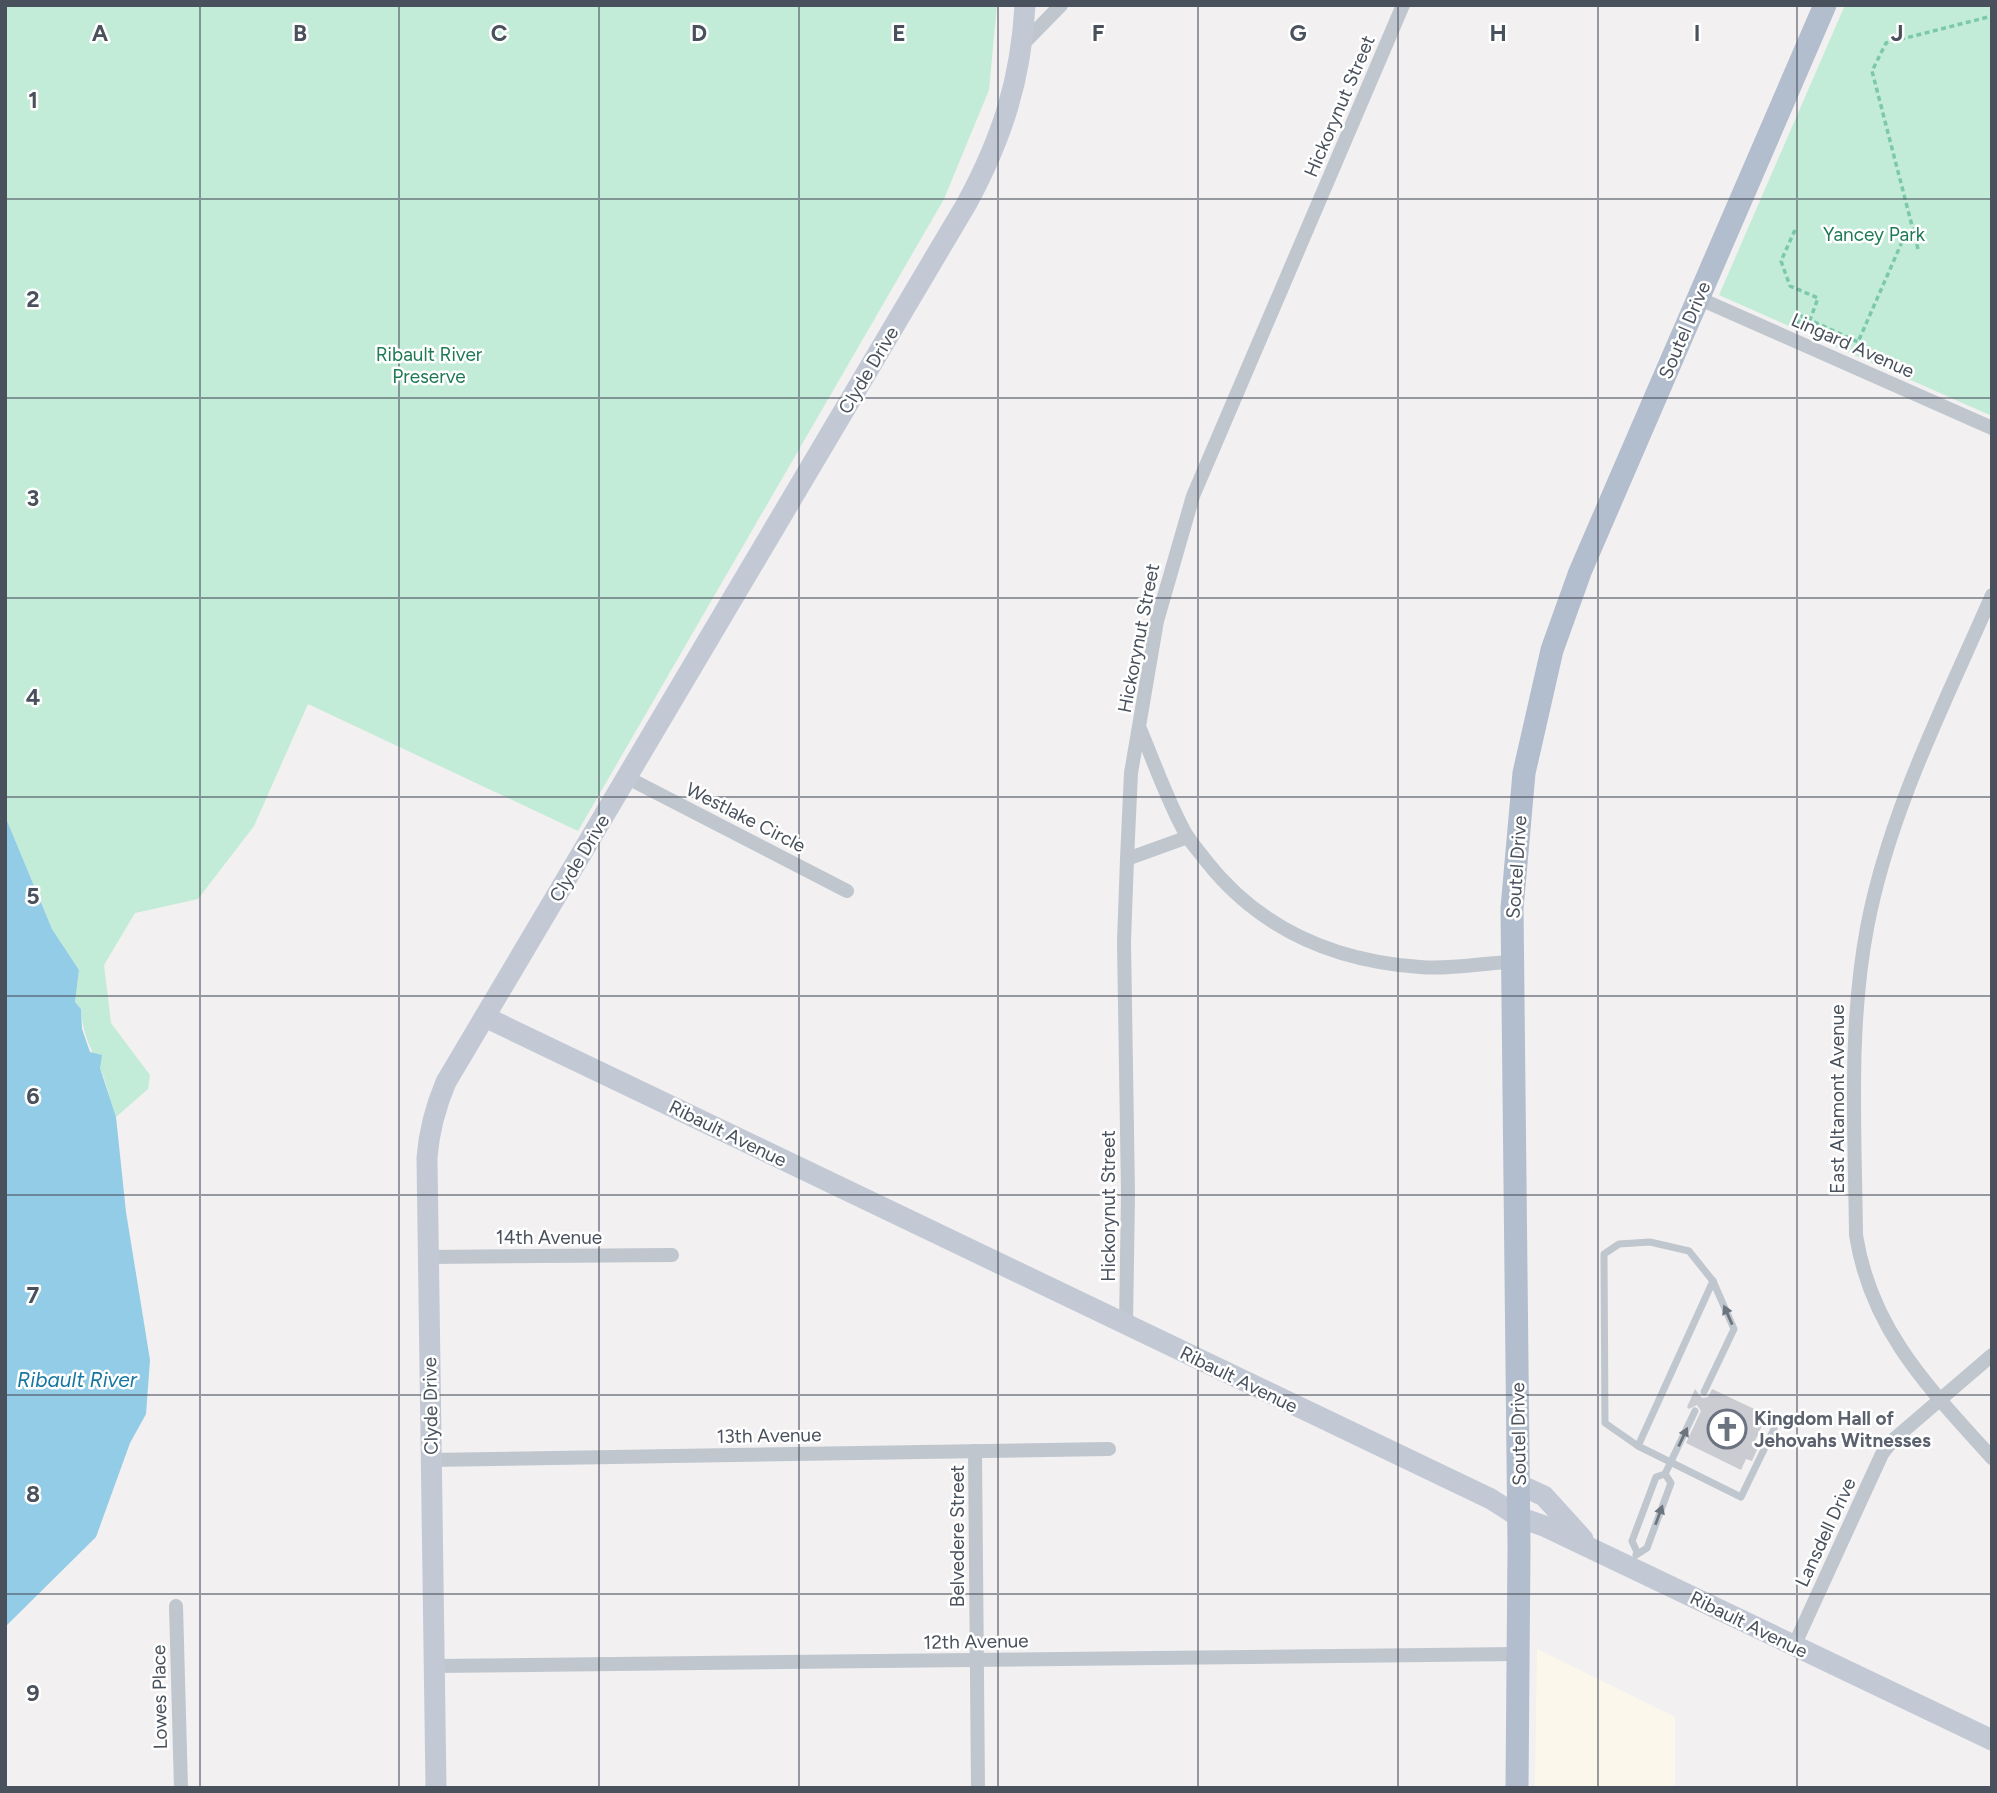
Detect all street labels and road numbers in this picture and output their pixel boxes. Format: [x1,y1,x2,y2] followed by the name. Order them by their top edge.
[1299,32,1380,181] street label: Hickorynut Street
[1654,278,1715,382] street label: Soutel Drive
[1788,308,1918,383] street label: Lingard Avenue
[833,322,903,418] street label: Clyde Drive
[1113,561,1164,715] street label: Hickorynut Street
[682,777,809,857] street label: Westlake Circle
[544,810,614,906] street label: Clyde Drive
[1501,815,1532,920] street label: Soutel Drive
[1826,1004,1849,1194] street label: East Altamont Avenue
[665,1095,790,1172] street label: Ribault Avenue
[1097,1130,1120,1282] street label: Hickorynut Street
[496,1226,602,1249] street label: 14th Avenue
[1176,1341,1301,1418] street label: Ribault Avenue
[418,1357,443,1455] street label: Clyde Drive
[1506,1382,1531,1486] street label: Soutel Drive
[716,1423,822,1448] street label: 13th Avenue
[946,1465,969,1607] street label: Belvedere Street
[1790,1474,1861,1590] street label: Lansdell Drive
[1686,1586,1811,1663] street label: Ribault Avenue
[923,1629,1029,1654] street label: 12th Avenue
[147,1644,172,1750] street label: Lowes Place

